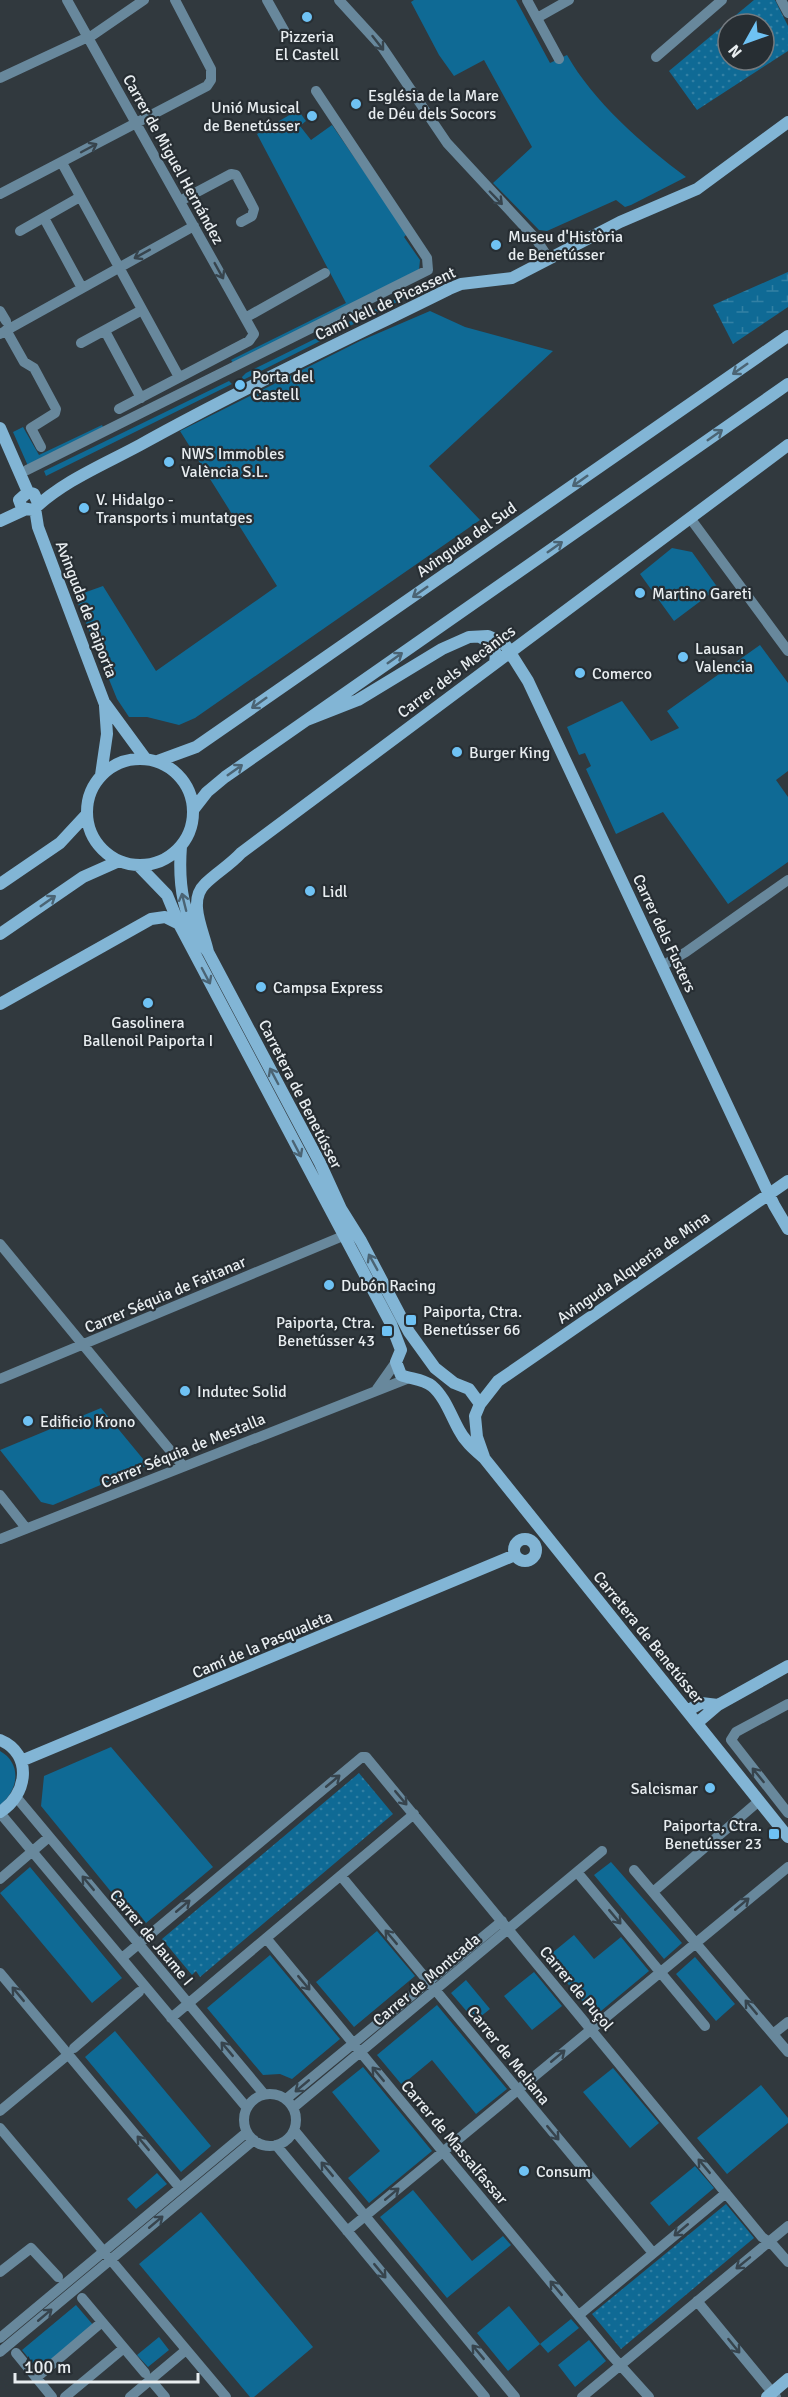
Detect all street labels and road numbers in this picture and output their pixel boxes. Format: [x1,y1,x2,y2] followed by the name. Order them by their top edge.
[118,71,228,248] street label: Carrer de Miguel Hernández
[312,262,459,345] street label: Camí Vell de Picassent
[413,498,521,582] street label: Avinguda del Sud
[51,538,121,681] street label: Avinguda de Paiporta
[394,621,520,723] street label: Carrer dels Mecànics
[628,871,700,996] street label: Carrer dels Fusters
[254,1017,346,1172] street label: Carretera de Benetússer
[553,1207,714,1328] street label: Avinguda Alqueria de Mina
[82,1252,249,1338] street label: Carrer Séquia de Faitanar
[98,1409,269,1493] street label: Carrer Séquia de Mestalla
[589,1567,708,1708] street label: Carretera de Benetússer
[189,1606,335,1683] street label: Camí de la Pasqualeta
[105,1886,197,1990] street label: Carrer de Jaume I
[369,1929,484,2031] street label: Carrer de Montcada
[535,1942,618,2035] street label: Carrer de Puçol
[462,2002,554,2109] street label: Carrer de Meliana
[397,2077,512,2209] street label: Carrer de Massalfassar

